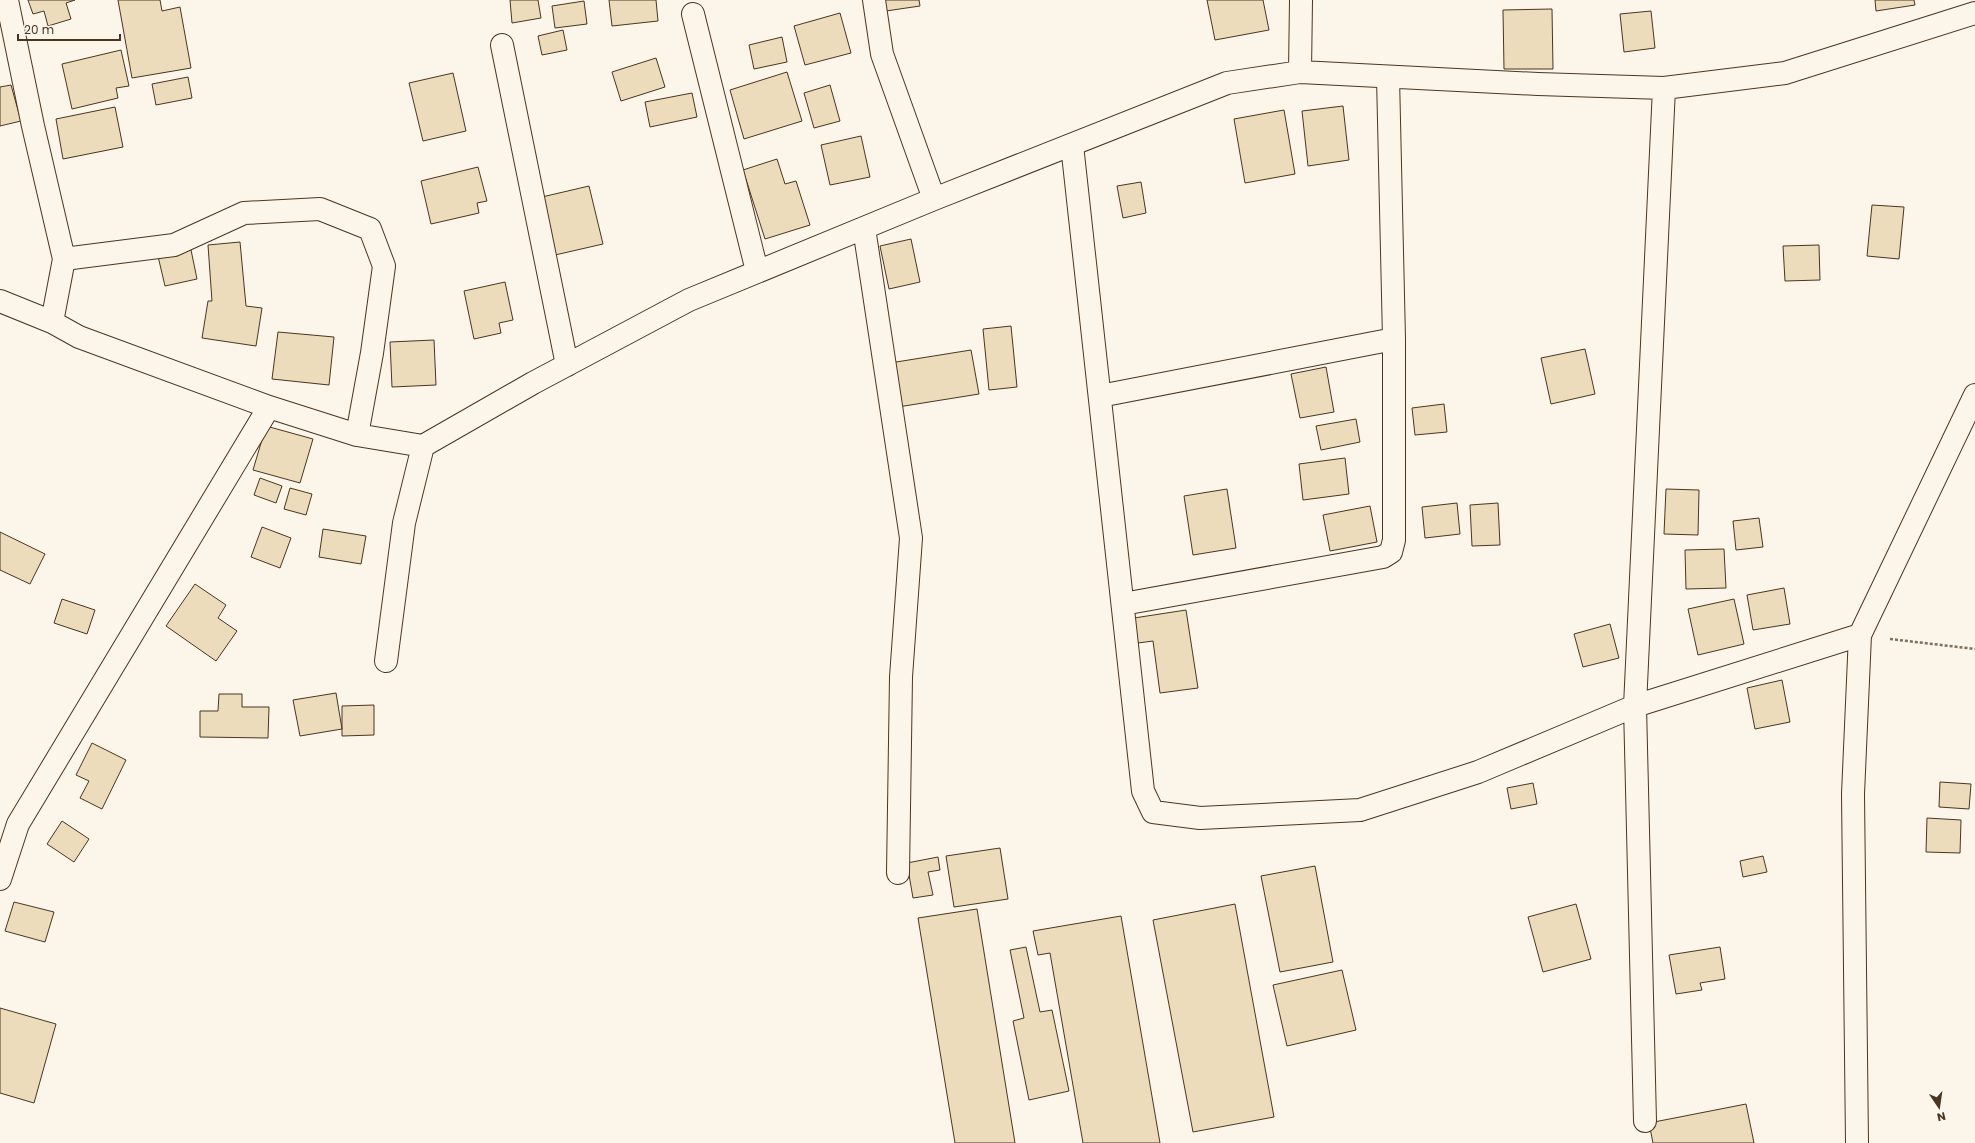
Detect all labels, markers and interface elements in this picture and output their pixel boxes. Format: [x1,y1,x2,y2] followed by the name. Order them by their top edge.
[18,16,120,42] scale bar
[24,21,54,38] text: 20 m
[1919,1087,1959,1127] north arrow
[1935,1108,1947,1125] text: N

